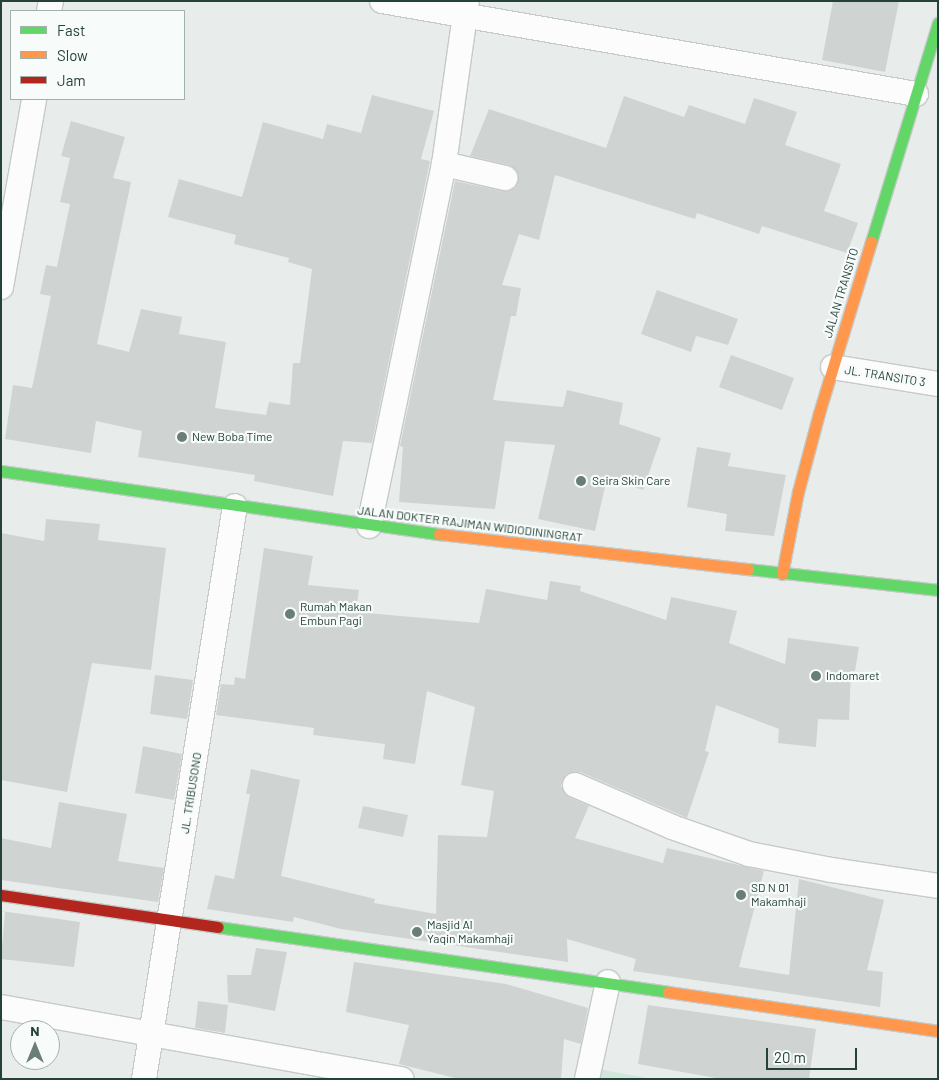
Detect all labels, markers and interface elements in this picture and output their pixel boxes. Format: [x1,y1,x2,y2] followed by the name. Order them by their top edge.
[10,10,185,100] legend
[57,21,85,39] text: Fast
[57,46,88,64] text: Slow
[57,71,86,89] text: Jam
[821,246,861,340] street label: JALAN TRANSITO
[843,362,927,390] street label: JL. TRANSITO 3
[192,430,273,444] place label: New Boba Time
[176,431,188,443] marker: New Boba Time
[574,474,588,488] marker: Seira Skin Care
[592,474,670,488] place label: Seira Skin Care
[357,503,583,545] street label: JALAN DOKTER RAJIMAN WIDIODININGRAT
[300,600,372,628] place label: Rumah Makan Embun Pagi
[284,608,296,620] marker: Rumah Makan Embun Pagi
[826,669,880,683] place label: Indomaret
[810,670,822,682] marker: Indomaret
[177,751,205,835] street label: JL. TRIBUSONO
[751,881,806,909] place label: SD N 01 Makamhaji
[735,889,747,901] marker: SD N 01 Makamhaji
[427,918,513,946] place label: Masjid Al Yaqin Makamhaji
[411,926,423,938] marker: Masjid Al Yaqin Makamhaji
[10,1020,60,1070] north arrow
[30,1022,40,1039] text: N
[769,1038,860,1070] scale bar
[774,1048,806,1066] text: 20 m

